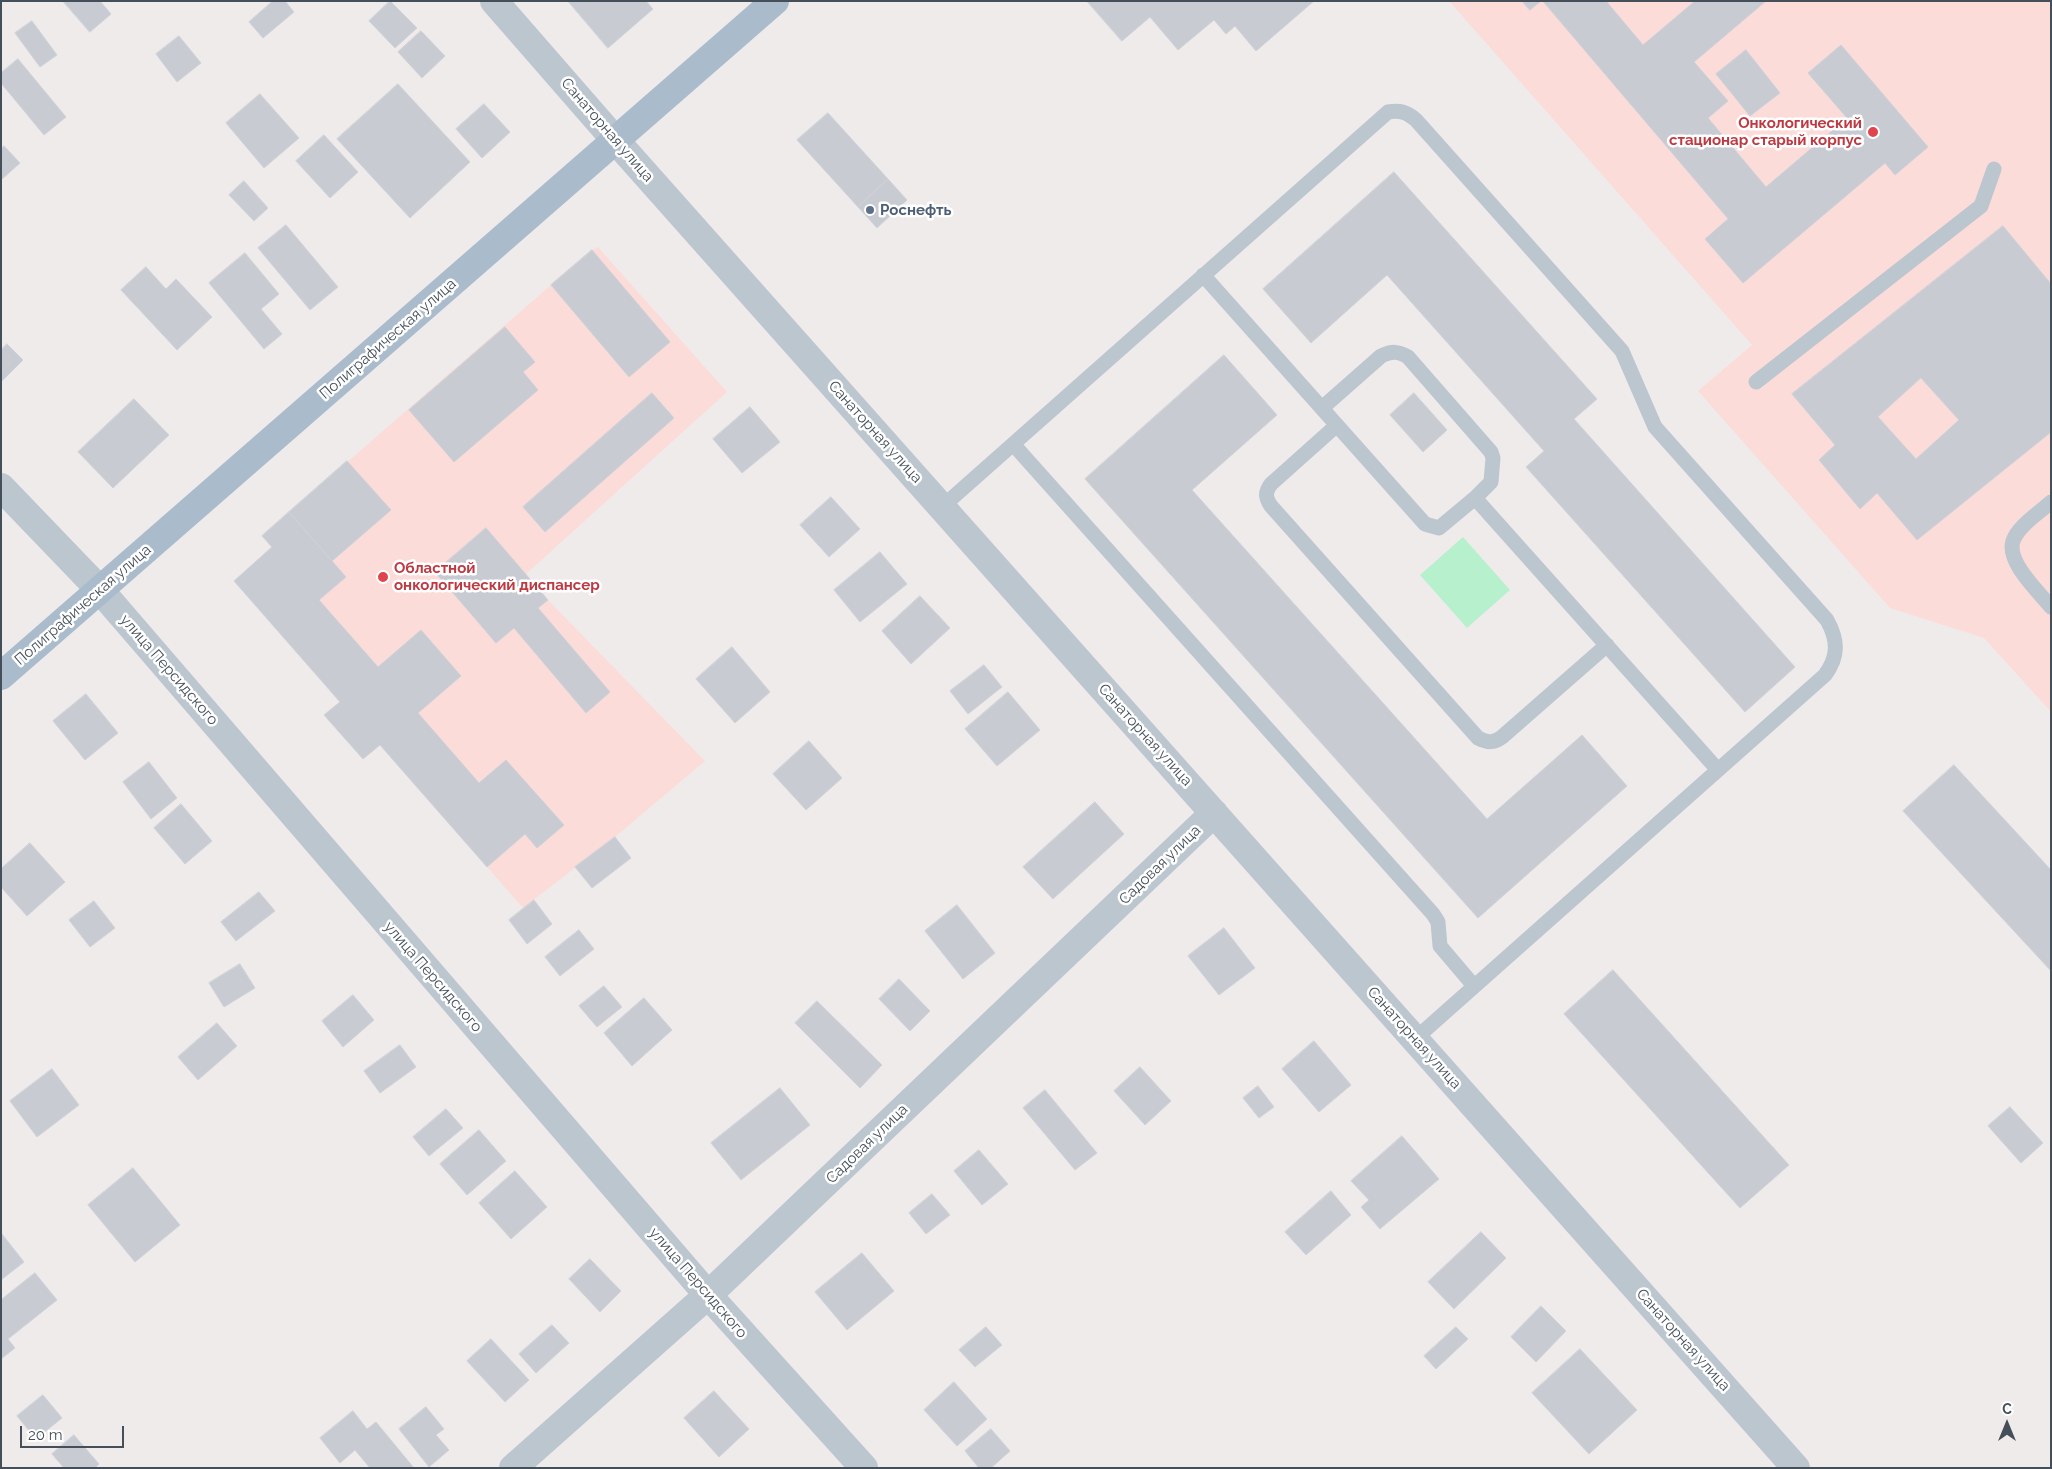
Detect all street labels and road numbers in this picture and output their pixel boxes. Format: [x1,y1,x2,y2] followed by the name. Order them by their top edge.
[557,74,657,186] street label: Санаторная улица
[316,275,460,403] street label: Полиграфическая улица
[824,377,926,487] street label: Санаторная улица
[11,541,155,669] street label: Полиграфическая улица
[116,611,222,729] street label: улица Персидского
[1094,680,1196,790] street label: Санаторная улица
[1116,822,1204,908] street label: Садовая улица
[380,918,486,1036] street label: улица Персидского
[1363,983,1465,1093] street label: Санаторная улица
[823,1101,911,1187] street label: Садовая улица
[645,1224,751,1342] street label: улица Персидского
[1632,1285,1734,1395] street label: Санаторная улица

